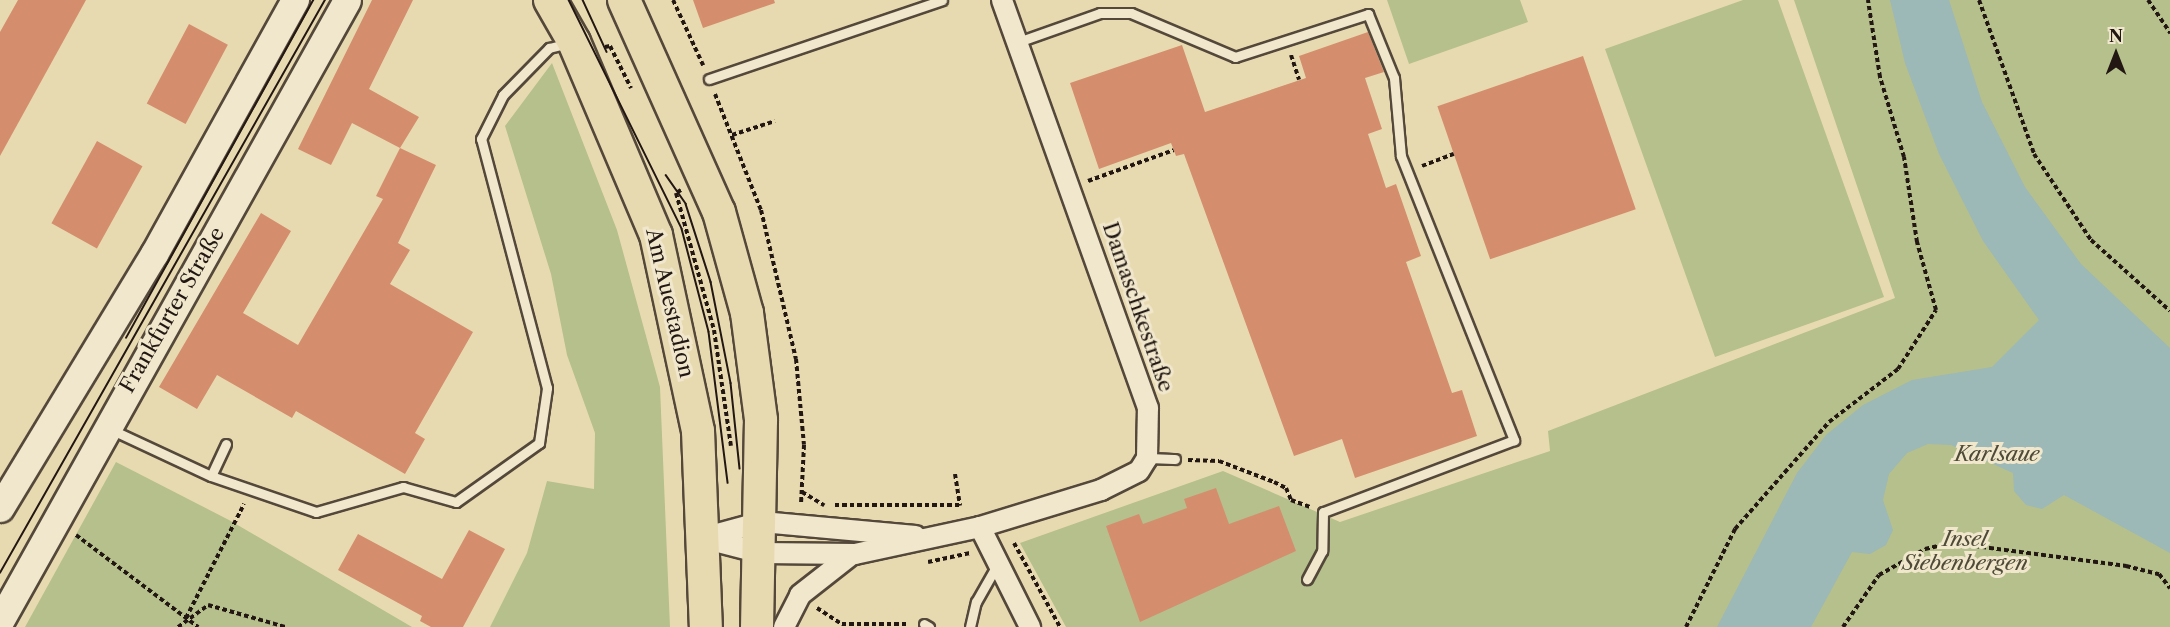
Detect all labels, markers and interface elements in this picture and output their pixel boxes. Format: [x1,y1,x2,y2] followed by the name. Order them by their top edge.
[2086,24,2146,84] north arrow
[2109,26,2123,46] text: N
[1097,219,1179,395] street label: Damaschkestraße
[114,222,230,398] street label: Frankfurter Straße
[640,225,700,381] street label: Am Auestadion
[1955,441,2039,467] park label: Karlsaue
[1902,526,2028,576] park label: Insel Siebenbergen

